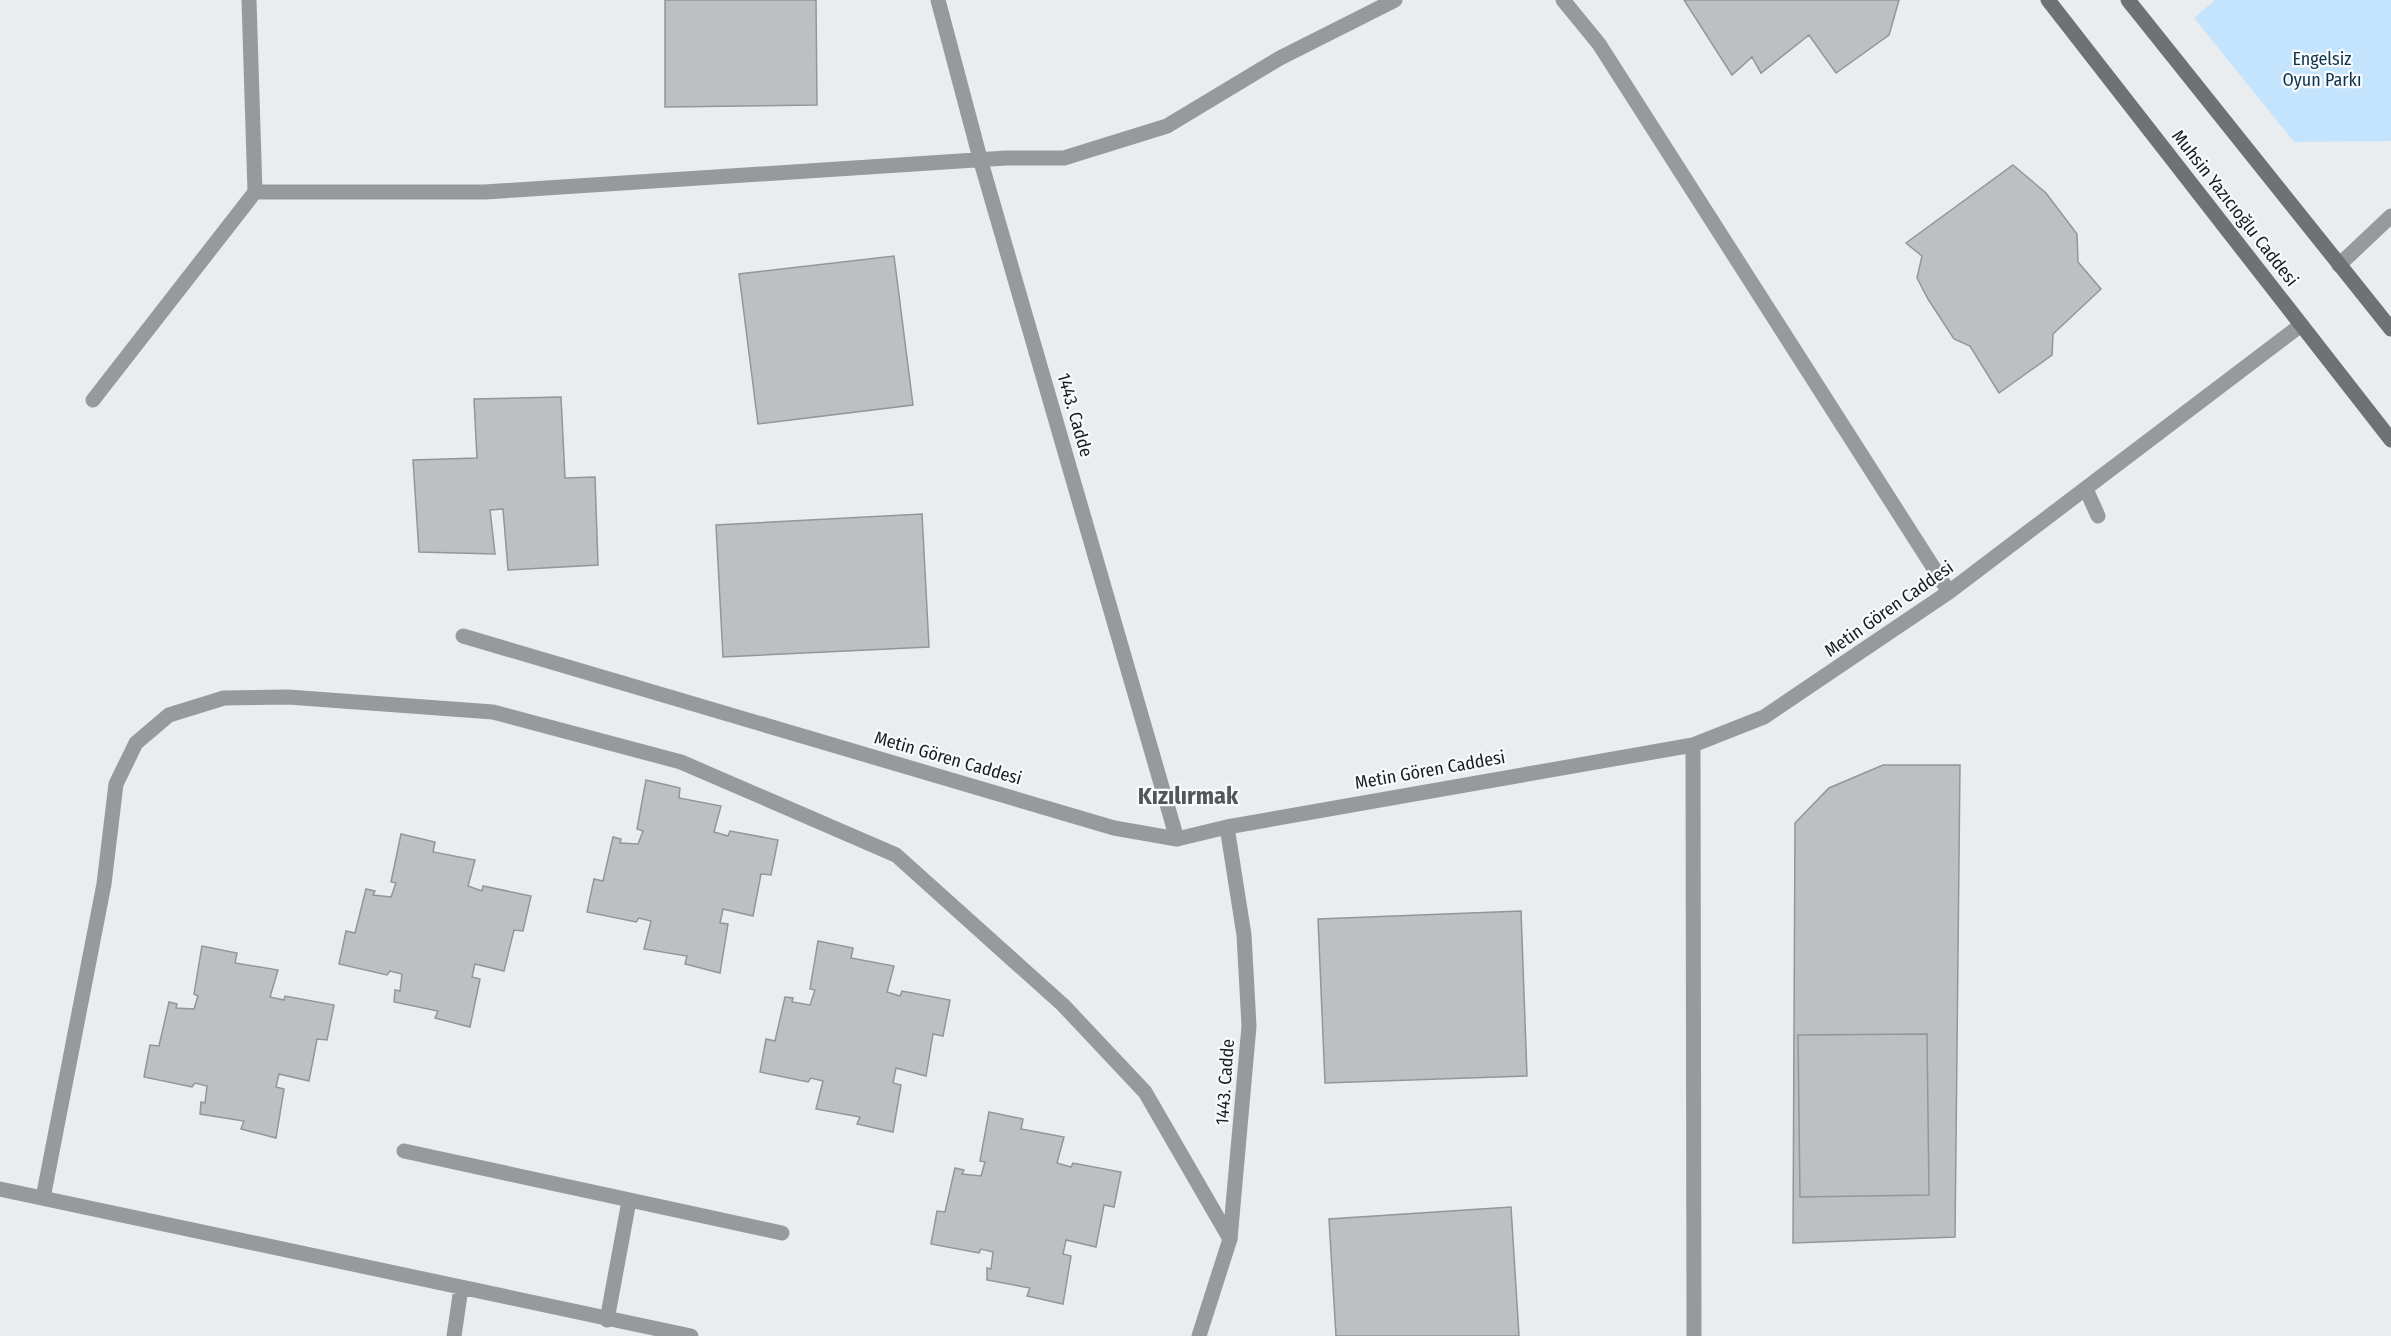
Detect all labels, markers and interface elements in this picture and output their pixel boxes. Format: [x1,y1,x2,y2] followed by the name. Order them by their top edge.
[2283,48,2361,91] park label: Engelsiz Oyun Parkı
[2167,125,2303,291] street label: Muhsin Yazıcıoğlu Caddesi
[1053,370,1098,460] street label: 1443. Cadde
[1820,556,1958,662] street label: Metin Gören Caddesi
[872,726,1024,790] street label: Metin Gören Caddesi
[1353,746,1507,794] street label: Metin Gören Caddesi
[1138,782,1239,810] district label: Kızılırmak
[1211,1038,1239,1126] street label: 1443. Cadde

